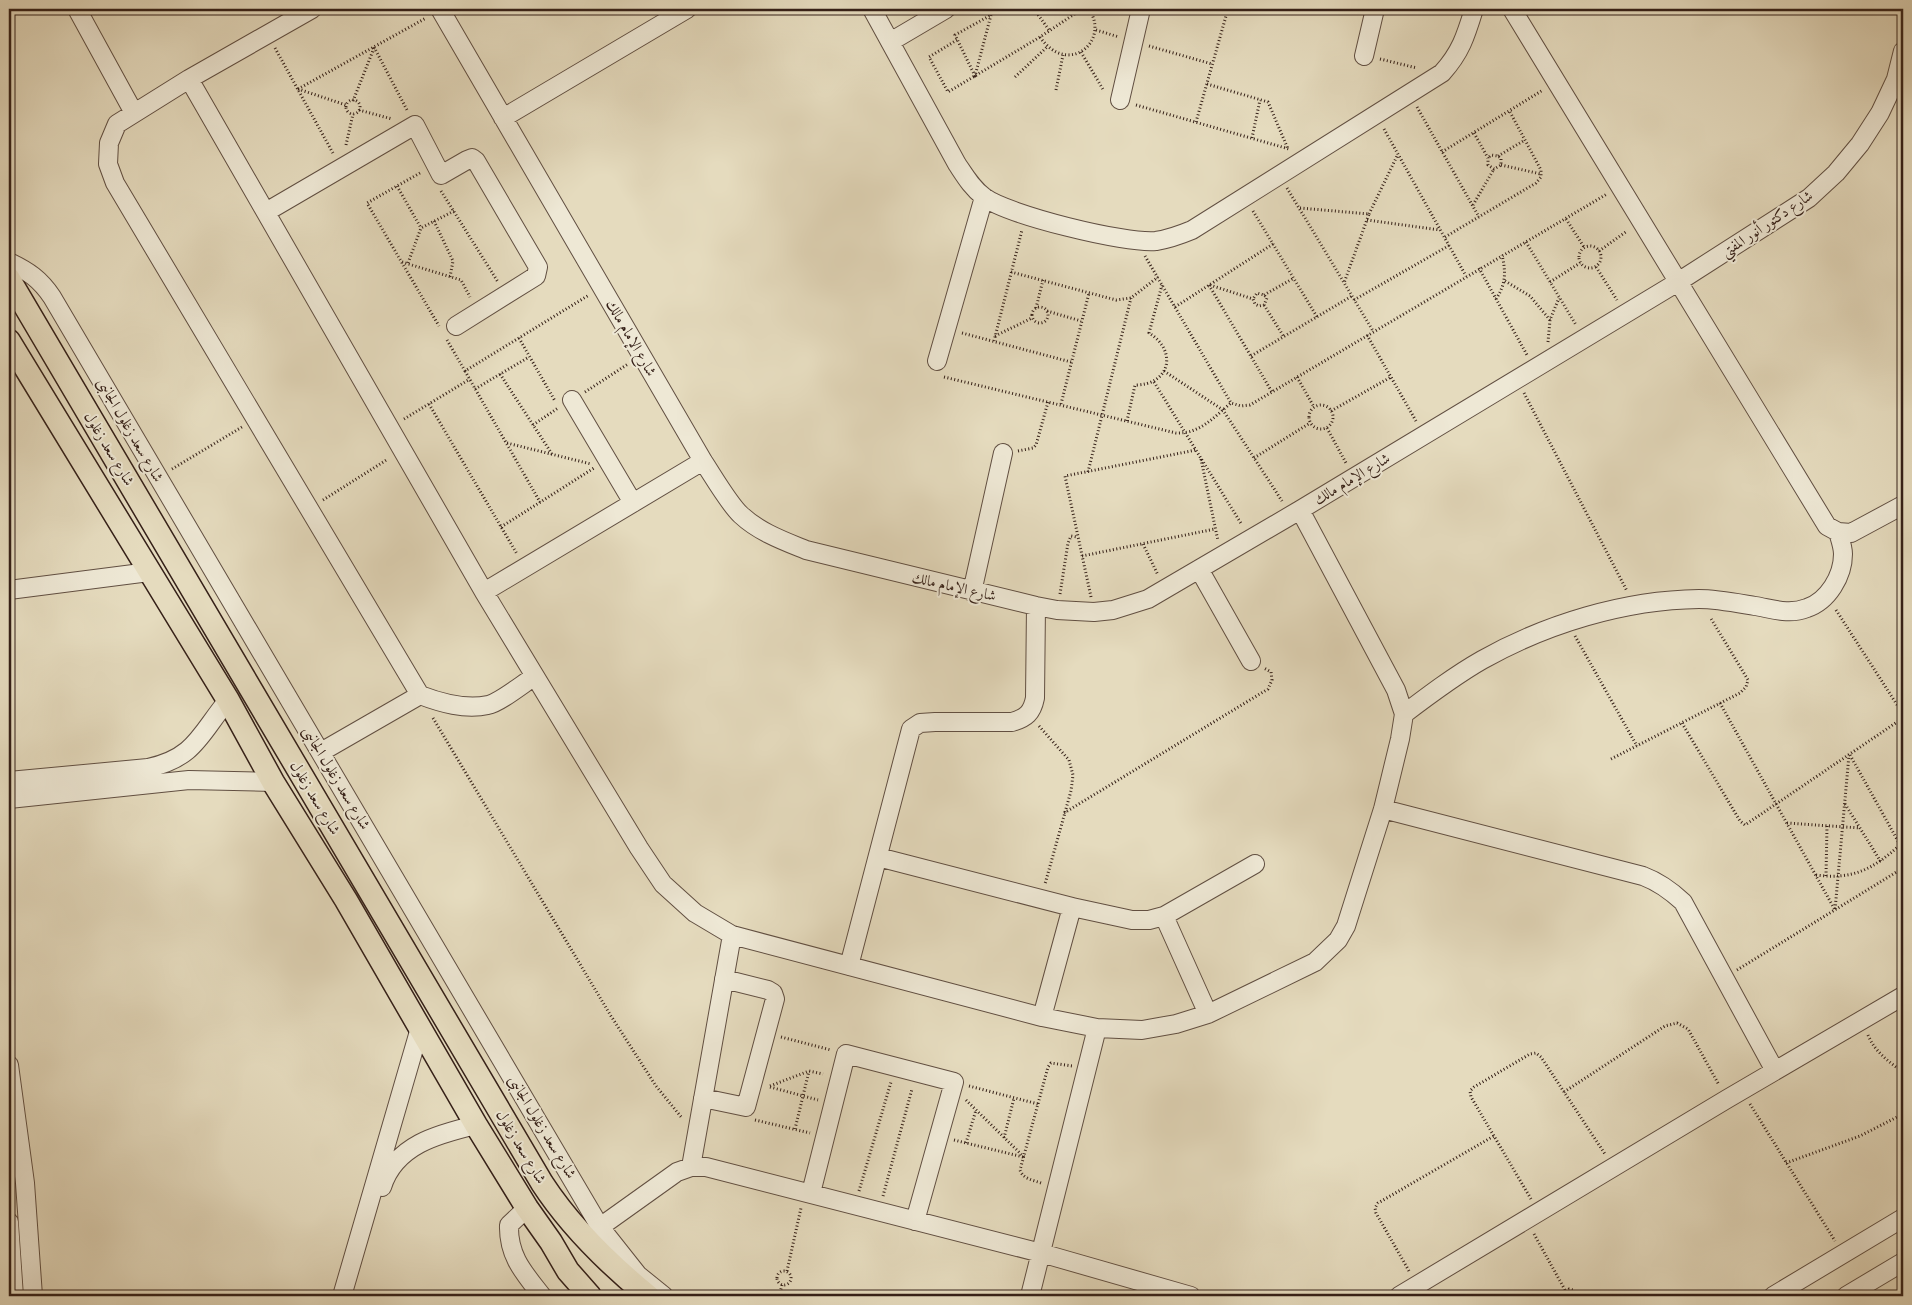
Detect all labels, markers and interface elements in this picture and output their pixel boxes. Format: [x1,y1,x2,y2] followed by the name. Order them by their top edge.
[1716,185,1819,265] street label: شارع دكتور أنور المفتي
[599,296,661,381] street label: شارع الإمام مالك
[93,375,167,485] street label: شارع سعد زغلول الجانبى
[80,409,138,489] street label: شارع سعد زغلول
[1310,449,1395,512] street label: شارع الإمام مالك
[909,568,998,609] street label: شارع الإمام مالك
[298,723,374,833] street label: شارع سعد زغلول الجانبى
[286,758,344,838] street label: شارع سعد زغلول
[504,1072,580,1182] street label: شارع سعد زغلول الجانبى
[492,1107,550,1187] street label: شارع سعد زغلول

